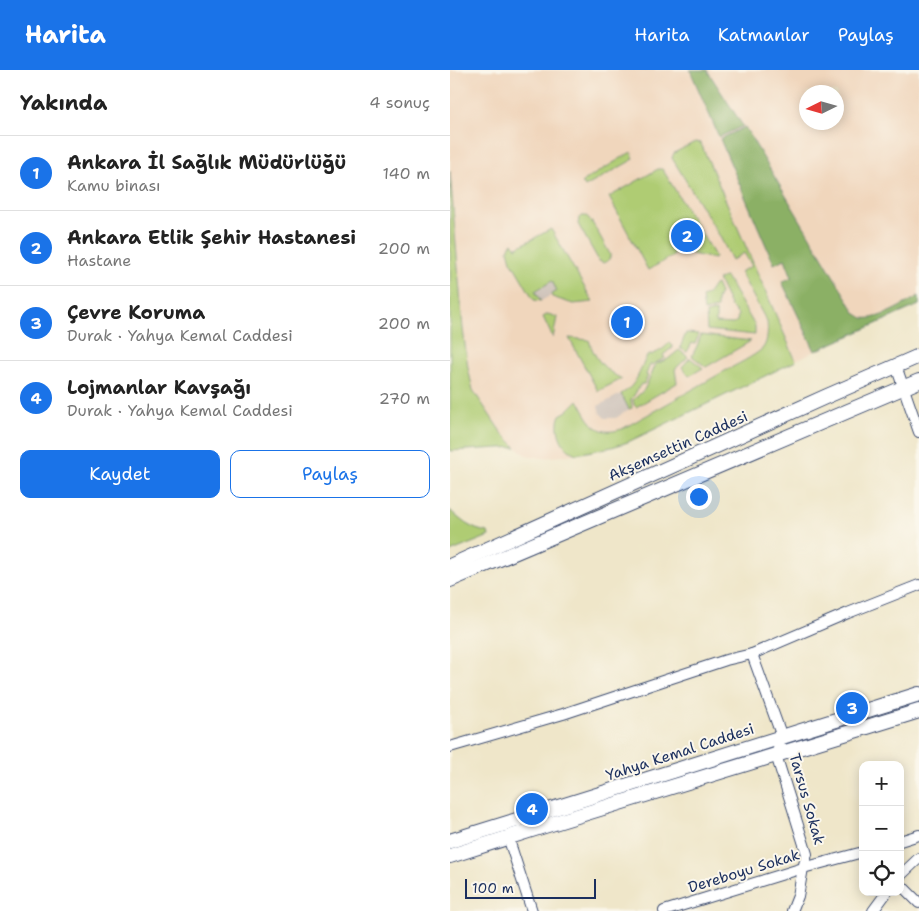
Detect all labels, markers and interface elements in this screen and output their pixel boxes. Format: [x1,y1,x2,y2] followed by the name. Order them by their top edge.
[25,19,106,51] text: Harita
[634,23,690,47] text: Harita
[718,23,810,47] text: Katmanlar
[838,23,894,47] text: Paylaş
[799,85,844,130] north arrow
[20,89,107,117] text: Yakında
[369,92,430,113] text: 4 sonuç
[67,150,346,175] text: Ankara İl Sağlık Müdürlüğü
[32,163,40,184] text: 1
[383,163,430,184] text: 140 m
[67,175,161,196] text: Kamu binası
[671,217,703,255] pin: 2
[67,225,356,250] text: Ankara Etlik Şehir Hastanesi
[30,238,42,259] text: 2
[378,238,430,259] text: 200 m
[67,250,131,271] text: Hastane
[67,300,205,325] text: Çevre Koruma
[611,303,643,341] pin: 1
[30,313,42,334] text: 3
[378,313,430,334] text: 200 m
[67,325,293,346] text: Durak · Yahya Kemal Caddesi
[67,375,251,400] text: Lojmanlar Kavşağı
[30,388,42,409] text: 4
[379,388,430,409] text: 270 m
[67,400,293,421] text: Durak · Yahya Kemal Caddesi
[605,406,751,486] street label: Akşemsettin Caddesi
[20,450,220,498] button: Kaydet
[230,450,430,498] button: Paylaş
[686,484,712,510] your location
[836,689,868,727] pin: 3
[603,719,757,785] street label: Yahya Kemal Caddesi
[784,751,830,847] street label: Tarsus Sokak
[859,761,904,896] map controls
[859,761,904,806] button: +
[516,790,548,828] pin: 4
[859,806,904,851] button: −
[686,845,802,897] street label: Dereboyu Sokak
[859,851,904,896] button: locate
[465,876,596,899] scale bar
[472,879,514,897] text: 100 m

